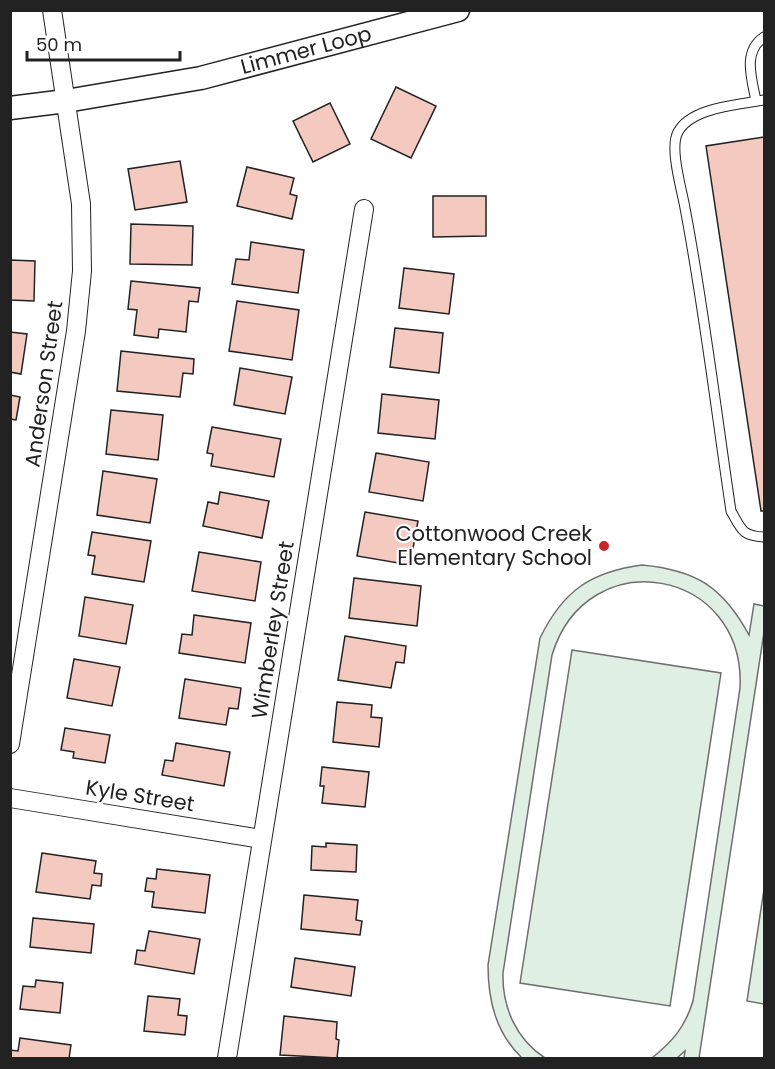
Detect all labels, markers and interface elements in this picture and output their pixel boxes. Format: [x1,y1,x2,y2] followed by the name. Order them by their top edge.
[237,19,374,81] street label: Limmer Loop
[27,24,180,62] scale bar
[36,32,82,57] text: 50 m
[17,299,70,469] street label: Anderson Street
[395,519,592,572] place label: Cottonwood Creek Elementary School
[244,539,301,721] street label: Wimberley Street
[597,539,611,553] marker: Cottonwood Creek Elementary School
[84,773,197,818] street label: Kyle Street

